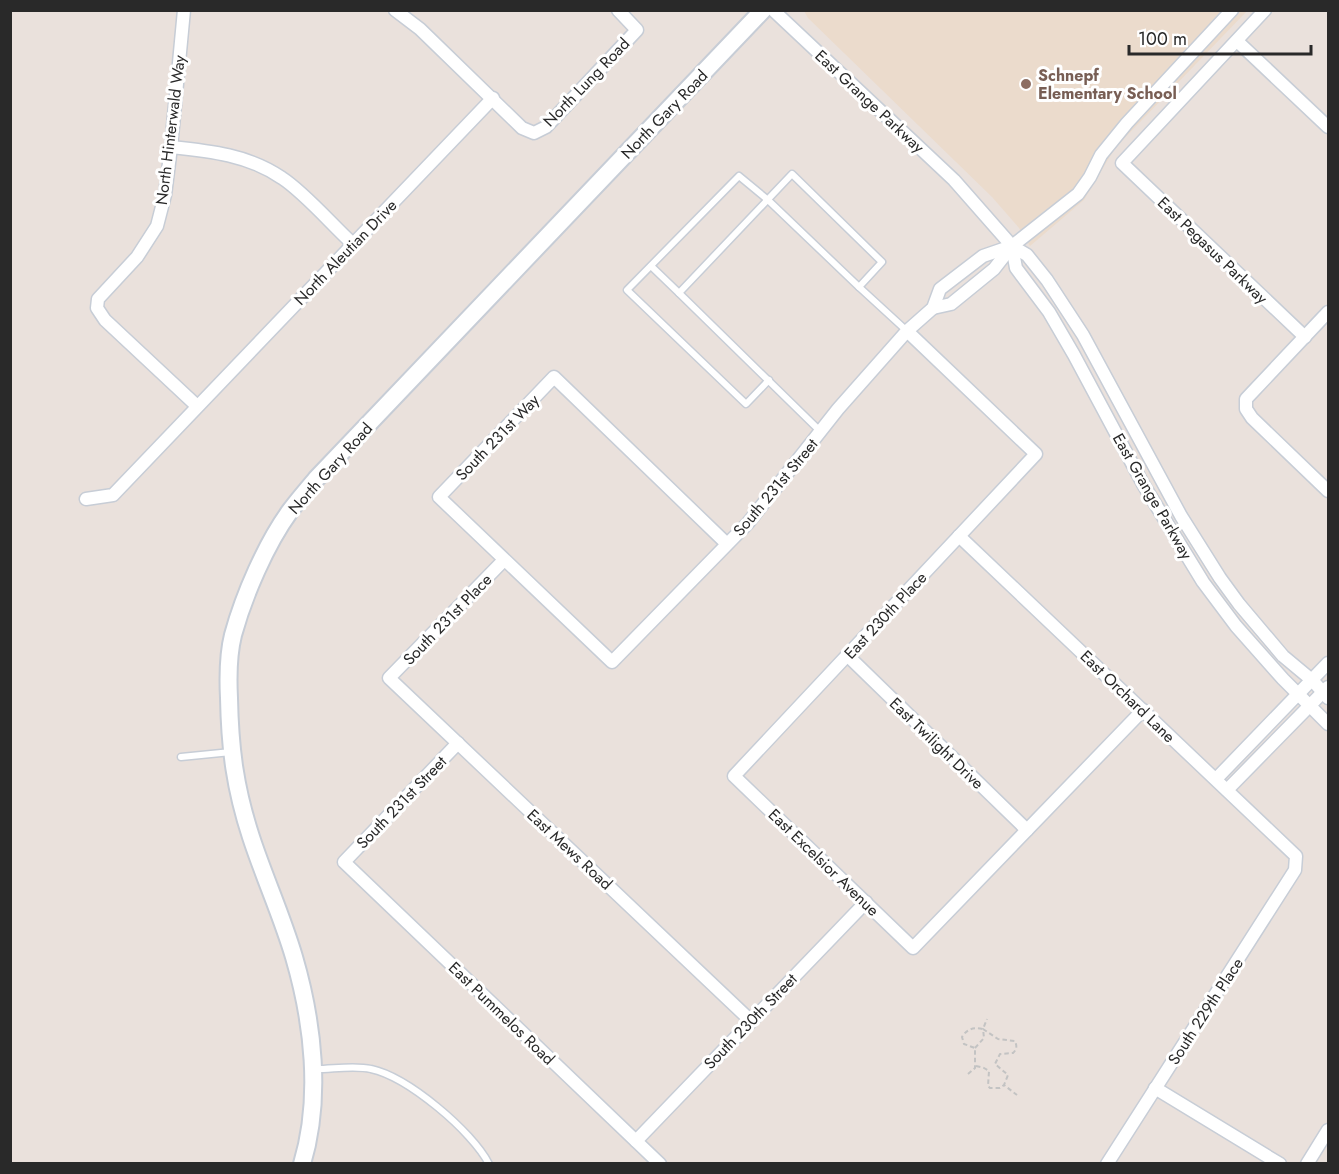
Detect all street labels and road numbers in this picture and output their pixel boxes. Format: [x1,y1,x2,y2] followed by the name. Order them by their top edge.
[538,33,635,132] street label: North Lung Road
[810,45,930,159] street label: East Grange Parkway
[150,53,191,206] street label: North Hinterwald Way
[616,65,713,164] street label: North Gary Road
[1152,192,1274,310] street label: East Pegasus Parkway
[289,194,402,310] street label: North Aleutian Drive
[450,388,545,486] street label: South 231st Way
[283,418,378,519] street label: North Gary Road
[1107,429,1199,564] street label: East Grange Parkway
[728,433,823,541] street label: South 231st Street
[839,567,932,664] street label: East 230th Place
[398,569,497,670] street label: South 231st Place
[1075,645,1180,748] street label: East Orchard Lane
[884,692,989,794] street label: East Twilight Drive
[351,751,452,854] street label: South 231st Street
[763,803,884,921] street label: East Excelsior Avenue
[522,804,617,895] street label: East Mews Road
[1162,953,1249,1069] street label: South 229th Place
[443,957,560,1070] street label: East Pummelos Road
[698,968,802,1075] street label: South 230th Street

